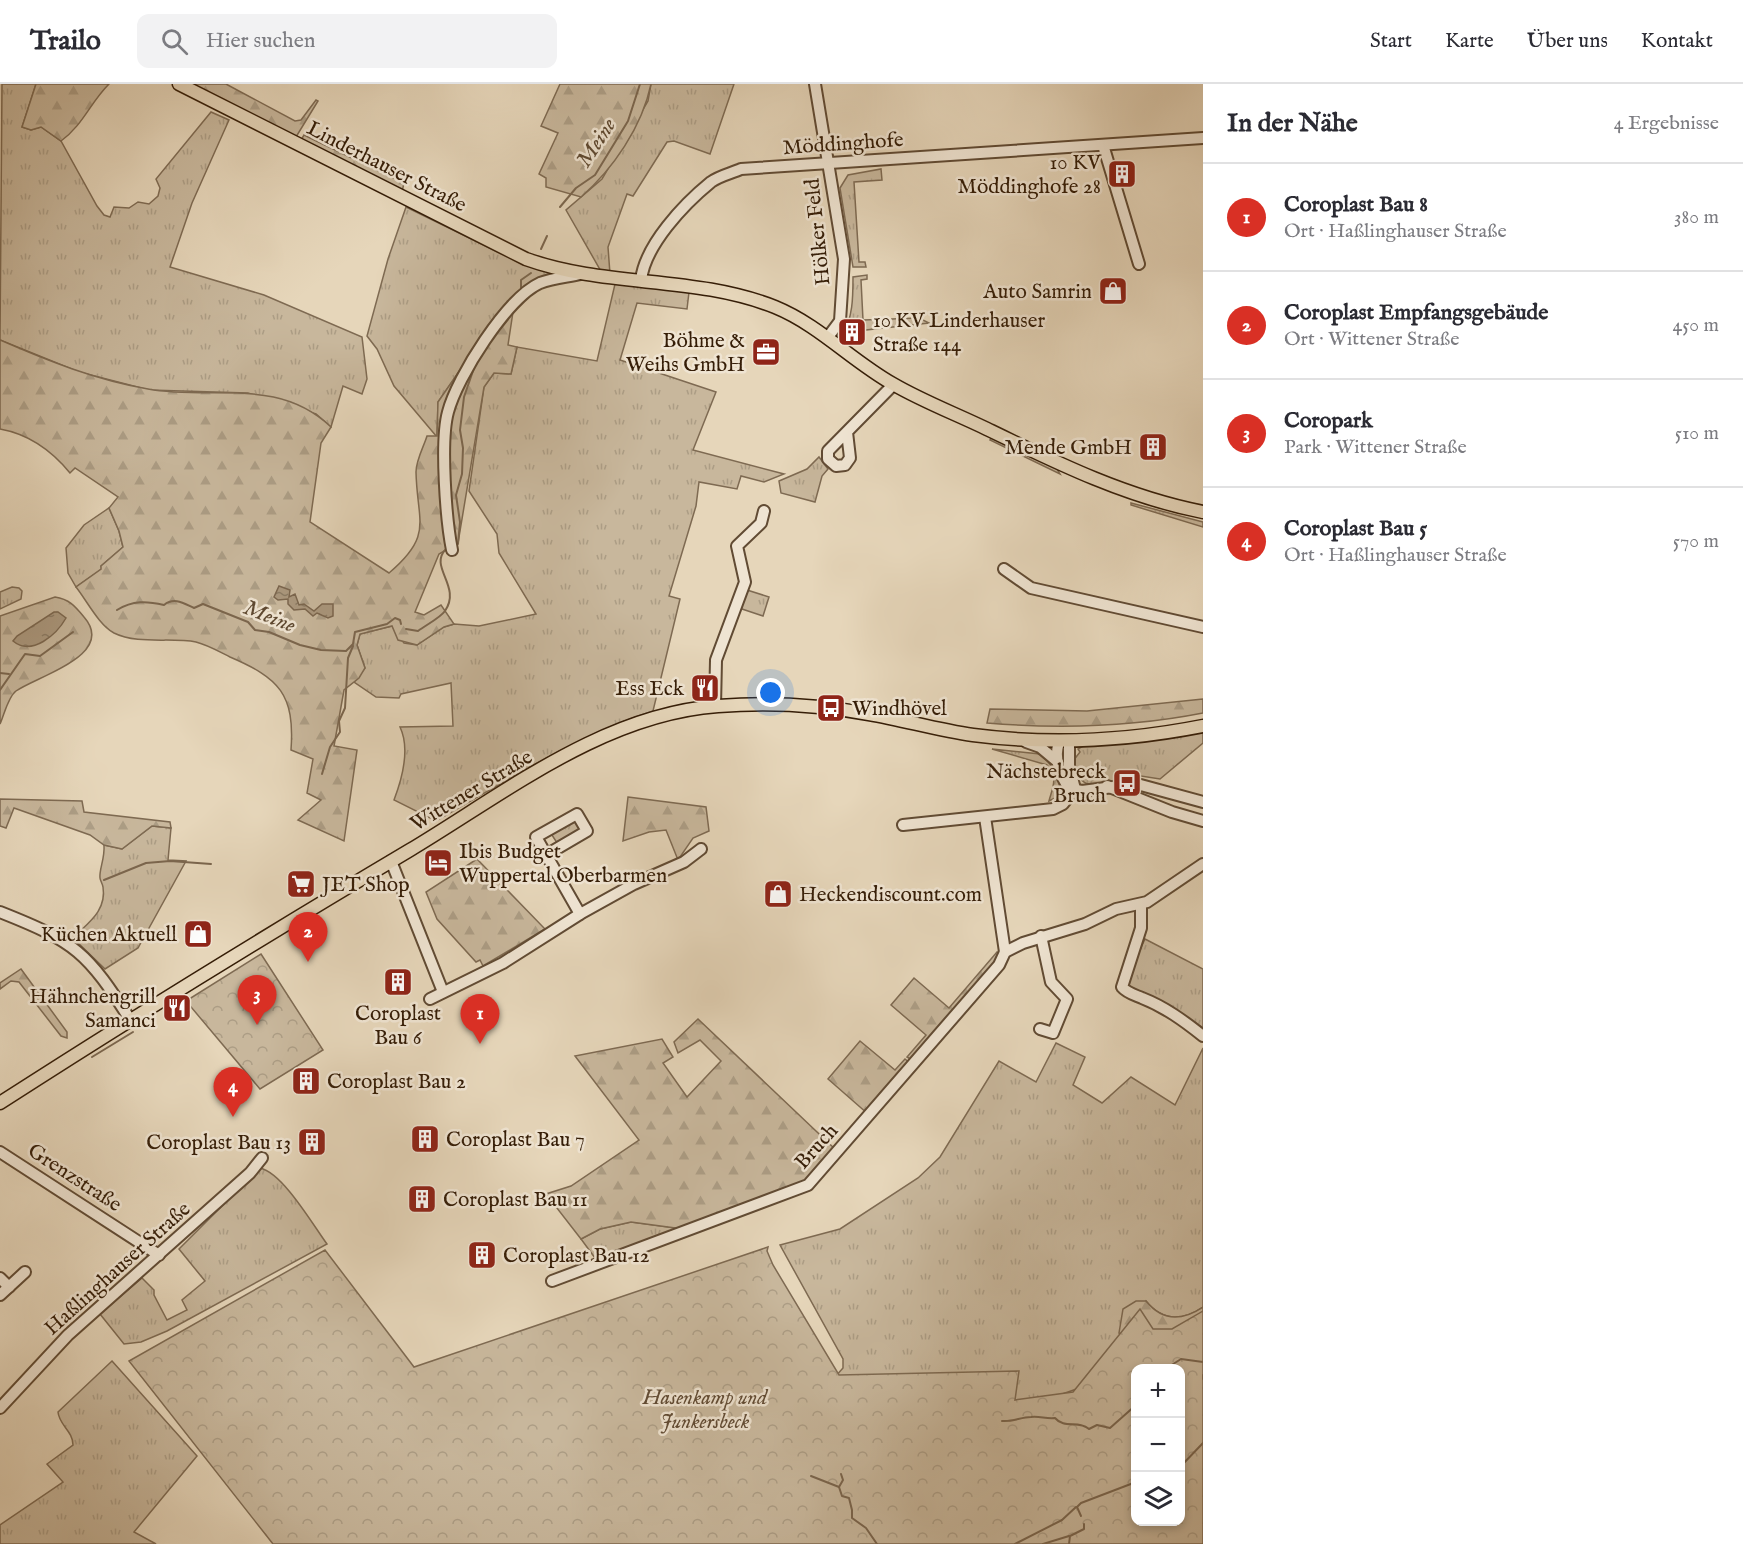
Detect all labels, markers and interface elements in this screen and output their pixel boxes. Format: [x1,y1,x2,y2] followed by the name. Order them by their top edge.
[137,14,557,68] search box
[30,24,101,59] text: Trailo
[158,25,191,58] icon: search
[206,27,315,55] text: Hier suchen
[1370,28,1412,55] text: Start
[1445,28,1494,55] text: Karte
[1527,28,1608,55] text: Über uns
[1641,28,1713,55] text: Kontakt
[1227,107,1358,140] text: In der Nähe
[1614,111,1719,136] text: 4 Ergebnisse
[570,113,623,173] water label: Meine
[302,115,471,219] street label: Linderhauser Straße
[782,127,905,162] street label: Möddinghofe
[957,150,1102,201] place label: 10 KV Möddinghofe 28
[1106,158,1138,190] building icon: 10 KV Möddinghofe 28
[799,176,838,287] street label: Hölker Feld
[1284,191,1428,219] text: Coroplast Bau 8
[1243,205,1250,230] text: 1
[1674,205,1719,230] text: 380 m
[1284,219,1507,244] text: Ort · Haßlinghauser Straße
[1097,275,1129,307] shop icon: Auto Samrin
[982,279,1092,306] place label: Auto Samrin
[1284,299,1548,327] text: Coroplast Empfangsgebäude
[873,308,1045,359] place label: 10 KV Linderhauser Straße 144
[1242,313,1251,338] text: 2
[1672,313,1719,338] text: 450 m
[836,316,868,348] building icon: 10 KV Linderhauser Straße 144
[1284,327,1459,352] text: Ort · Wittener Straße
[626,328,745,379] place label: Böhme & Weihs GmbH
[750,336,782,368] office icon: Böhme & Weihs GmbH
[1284,407,1373,435] text: Coropark
[1243,421,1250,446] text: 3
[1675,421,1719,446] text: 510 m
[1137,431,1169,463] building icon: Mende GmbH
[1004,435,1132,462] place label: Mende GmbH
[1284,435,1467,460] text: Park · Wittener Straße
[1284,515,1427,543] text: Coroplast Bau 5
[1242,529,1251,554] text: 4
[1673,529,1719,554] text: 570 m
[1284,543,1507,568] text: Ort · Haßlinghauser Straße
[239,594,300,640] water label: Meine
[689,672,721,704] restaurant icon: Ess Eck
[615,676,685,703] place label: Ess Eck
[756,678,785,707] your location
[815,692,847,724] bus stop icon: Windhövel
[852,696,947,723] place label: Windhövel
[406,744,538,838] street label: Wittener Straße
[986,759,1107,810] place label: Nächstebreck Bruch
[1111,767,1143,799] bus stop icon: Nächstebreck Bruch
[459,839,667,890] place label: Ibis Budget Wuppertal Oberbarmen
[422,847,454,879] hotel icon: Ibis Budget Wuppertal Oberbarmen
[285,868,317,900] supermarket icon: JET Shop
[320,872,410,899] place label: JET Shop
[762,878,794,910] shop icon: Heckendiscount.com
[799,882,982,909] place label: Heckendiscount.com
[288,912,328,962] pin: 2
[182,918,214,950] shop icon: Küchen Aktuell
[41,922,177,949] place label: Küchen Aktuell
[382,966,414,998] building icon: Coroplast Bau 6
[238,976,276,1025] pin: 3
[29,984,156,1035] place label: Hähnchengrill Samanci
[161,992,193,1024] restaurant icon: Hähnchengrill Samanci
[460,994,500,1044] pin: 1
[355,1001,441,1052] place label: Coroplast Bau 6
[290,1065,322,1097] building icon: Coroplast Bau 2
[214,1068,252,1117] pin: 4
[327,1069,466,1096] place label: Coroplast Bau 2
[789,1118,845,1176] street label: Bruch
[409,1123,441,1155] building icon: Coroplast Bau 7
[296,1126,328,1158] building icon: Coroplast Bau 13
[446,1127,585,1154] place label: Coroplast Bau 7
[146,1130,291,1157] place label: Coroplast Bau 13
[22,1138,127,1219] street label: Grenzstraße
[406,1183,438,1215] building icon: Coroplast Bau 11
[443,1187,588,1214] place label: Coroplast Bau 11
[39,1196,197,1342] street label: Haßlinghauser Straße
[466,1239,498,1271] building icon: Coroplast Bau 12
[503,1243,650,1270] place label: Coroplast Bau 12
[1131,1364,1185,1526] map controls
[1131,1364,1185,1418] button: +
[642,1385,769,1436] park label: Hasenkamp und Junkersbeck
[1131,1418,1185,1472] button: −
[1131,1472,1185,1526] button: layers

